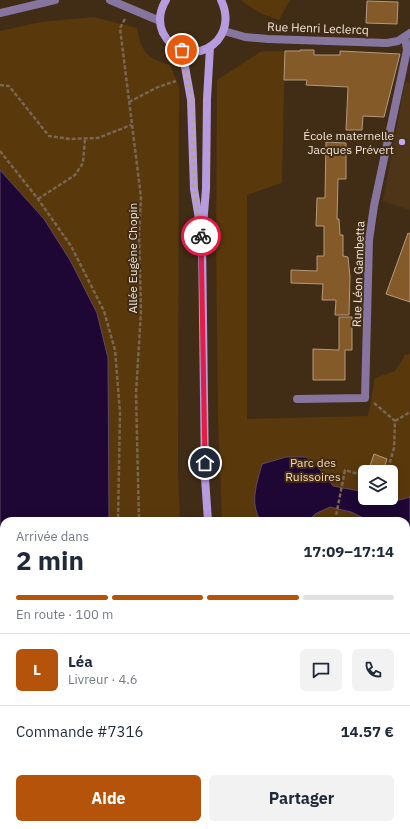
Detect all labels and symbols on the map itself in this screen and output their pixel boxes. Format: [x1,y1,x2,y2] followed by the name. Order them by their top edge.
[267,19,369,37] street label: Rue Henri Leclercq
[165,33,199,67] pin
[303,128,394,157] place label: École maternelle Jacques Prévert
[397,137,407,147] marker: École maternelle Jacques Prévert
[125,203,140,313] street label: Allée Eugène Chopin
[181,216,221,256] courier
[349,220,367,327] street label: Rue Léon Gambetta
[188,446,222,480] pin
[285,455,341,484] park label: Parc des Ruissoires

